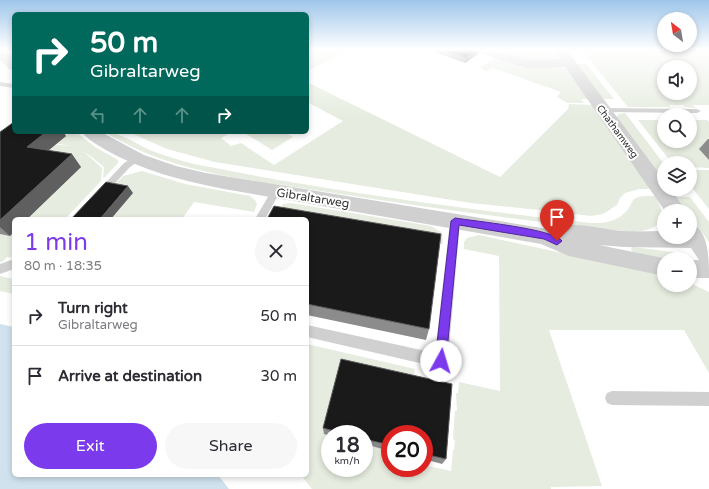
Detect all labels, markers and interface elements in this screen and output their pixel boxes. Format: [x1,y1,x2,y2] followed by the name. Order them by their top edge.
[657,12,697,52] north arrow
[657,12,697,292] map controls
[90,26,158,60] text: 50 m
[24,28,76,80] icon: right
[90,60,201,82] text: Gibraltarweg
[657,60,697,100] button: sound
[594,103,641,161] street label: Chathamweg
[87,104,109,126] icon: left
[129,104,151,126] icon: ahead
[171,104,193,126] icon: ahead
[213,104,235,126] icon: right
[657,108,697,148] button: search
[657,156,697,196] button: layers
[276,185,350,211] street label: Gibraltarweg
[540,200,574,241] pin
[657,204,697,244] button: +
[546,206,568,228] icon: arrive
[24,228,88,257] text: 1 min
[255,230,297,272] button: close
[657,252,697,292] button: −
[24,258,102,274] text: 80 m · 18:35
[58,299,128,317] text: Turn right
[24,305,46,327] icon: right
[260,307,297,325] text: 50 m
[58,317,138,333] text: Gibraltarweg
[420,340,462,382] position arrow
[24,365,46,387] icon: arrive
[58,367,202,385] text: Arrive at destination
[260,367,297,385] text: 30 m
[24,423,157,469] button: Exit
[165,423,297,469] button: Share
[381,425,433,477] speed limit sign: 20
[334,434,360,458] text: 18
[334,455,360,467] text: km/h

